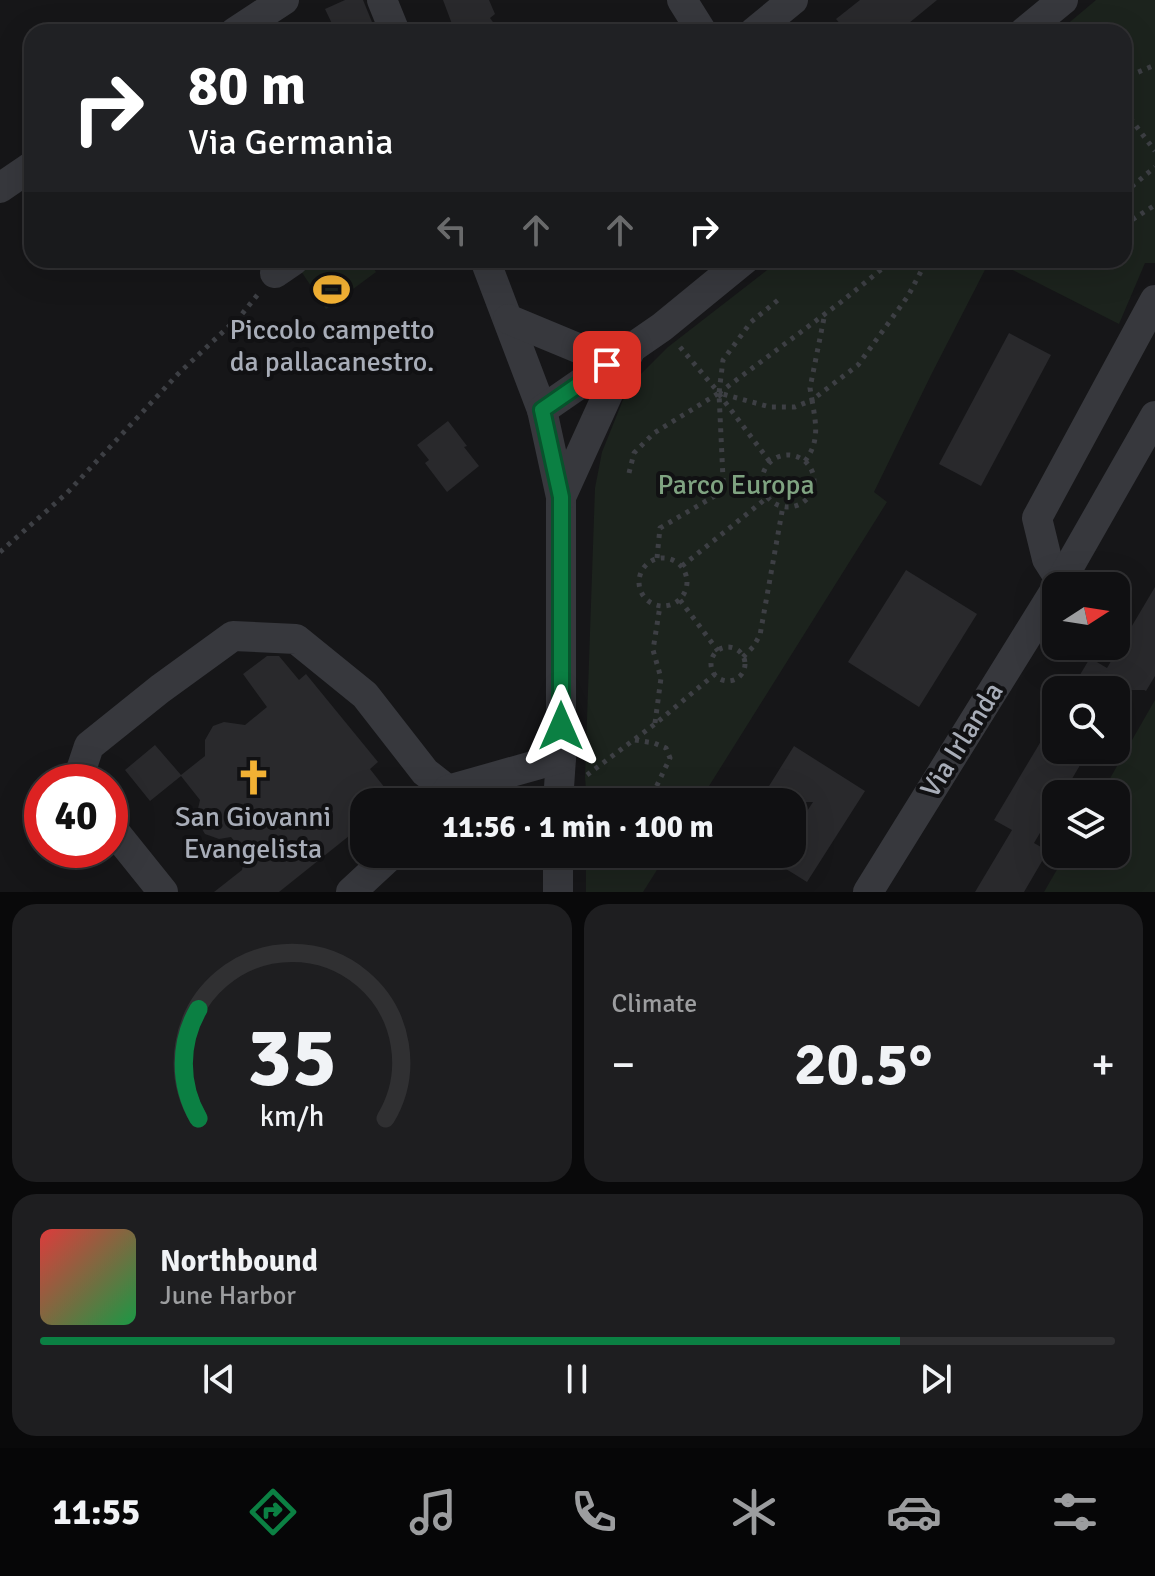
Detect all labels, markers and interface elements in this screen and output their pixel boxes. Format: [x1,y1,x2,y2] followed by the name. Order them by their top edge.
[188,51,306,120] text: 80 m
[56,56,160,160] icon: right
[188,120,394,165] text: Via Germania
[430,208,474,252] icon: left
[514,208,558,252] icon: ahead
[598,208,642,252] icon: ahead
[682,208,726,252] icon: right
[313,271,351,309] sports icon: Piccolo campetto da pallacanestro.
[229,313,435,379] place label: Piccolo campetto da pallacanestro.
[573,331,641,399] pin
[585,343,629,387] icon: arrive
[657,468,815,502] park label: Parco Europa
[1042,572,1130,660] north arrow
[1042,572,1130,868] map controls
[913,676,1011,804] street label: Via Irlanda
[1042,676,1130,764] button: search
[519,684,603,768] position arrow
[234,758,272,796] church icon: San Giovanni Evangelista
[24,764,128,868] speed limit sign: 40
[1042,780,1130,868] button: layers
[175,800,331,866] place label: San Giovanni Evangelista
[442,809,714,846] text: 11:56 · 1 min · 100 m
[612,988,697,1020] text: Climate
[247,1007,337,1109] text: 35
[794,1028,932,1102] text: 20.5°
[612,1038,635,1092] text: −
[1091,1038,1115,1092] text: +
[259,1099,324,1134] text: km/h
[160,1243,318,1280] text: Northbound
[160,1280,296,1312] text: June Harbor
[197,1357,241,1401] icon: previous
[555,1357,599,1401] icon: pause
[914,1357,958,1401] icon: next
[245,1484,301,1540] icon: directions
[405,1484,461,1540] icon: music
[566,1484,622,1540] icon: phone
[726,1484,782,1540] icon: climate
[886,1484,942,1540] icon: car
[1047,1484,1103,1540] icon: filters
[52,1490,141,1535] text: 11:55

